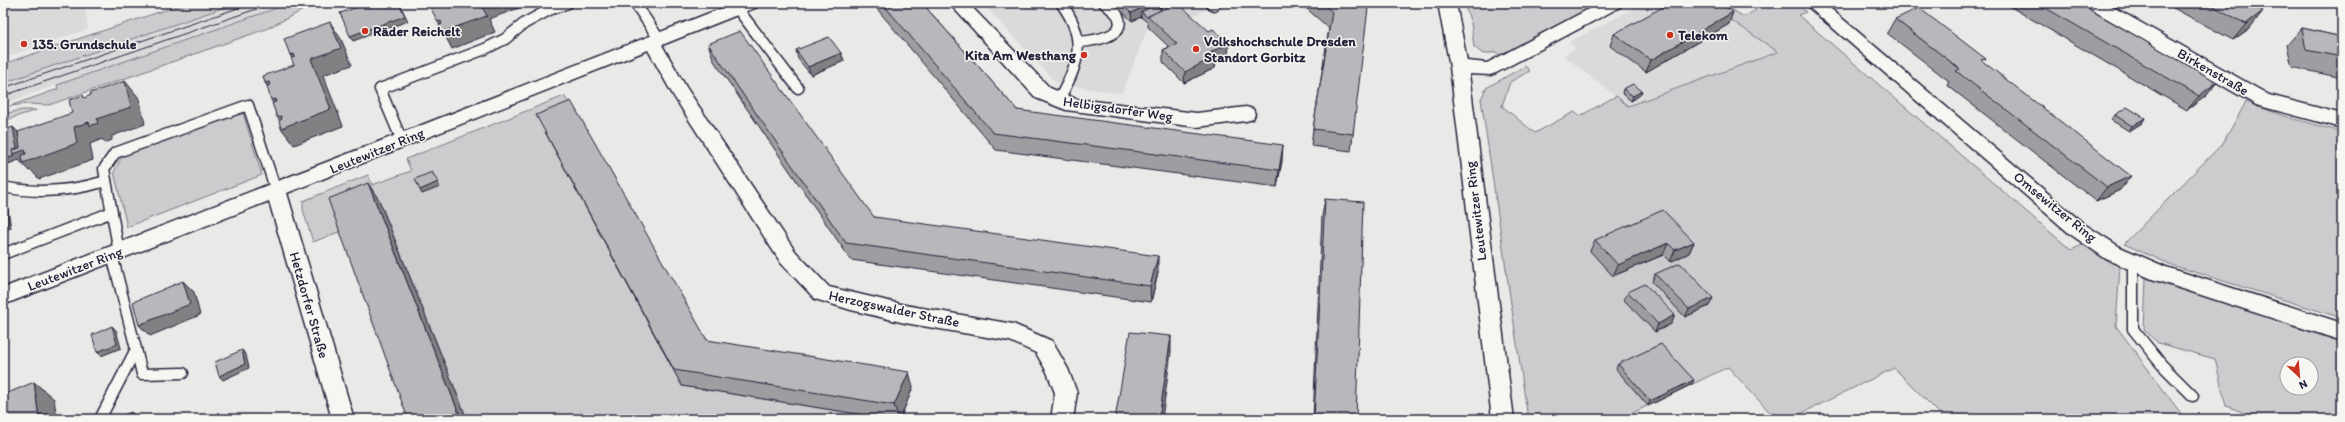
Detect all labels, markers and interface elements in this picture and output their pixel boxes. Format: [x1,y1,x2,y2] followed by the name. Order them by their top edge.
[373,23,461,40] place label: Räder Reichelt
[360,26,370,36] marker: Räder Reichelt
[1677,27,1728,44] place label: Telekom
[1665,30,1675,40] marker: Telekom
[1204,33,1356,66] place label: Volkshochschule Dresden Standort Gorbitz
[32,36,137,53] place label: 135. Grundschule
[19,39,29,49] marker: 135. Grundschule
[1191,44,1201,54] marker: Volkshochschule Dresden Standort Gorbitz
[2174,45,2252,99] street label: Birkenstraße
[965,47,1077,64] place label: Kita Am Westhang
[1079,50,1089,60] marker: Kita Am Westhang
[1062,93,1175,125] street label: Helbigsdorfer Weg
[327,124,428,178] street label: Leutewitzer Ring
[1461,159,1491,262] street label: Leutewitzer Ring
[2010,168,2101,246] street label: Omsewitzer Ring
[25,243,126,295] street label: Leutewitzer Ring
[286,250,332,361] street label: Hetzdorfer Straße
[827,287,961,331] street label: Herzogswalder Straße
[2279,356,2319,396] north arrow
[2297,377,2309,392] text: N

